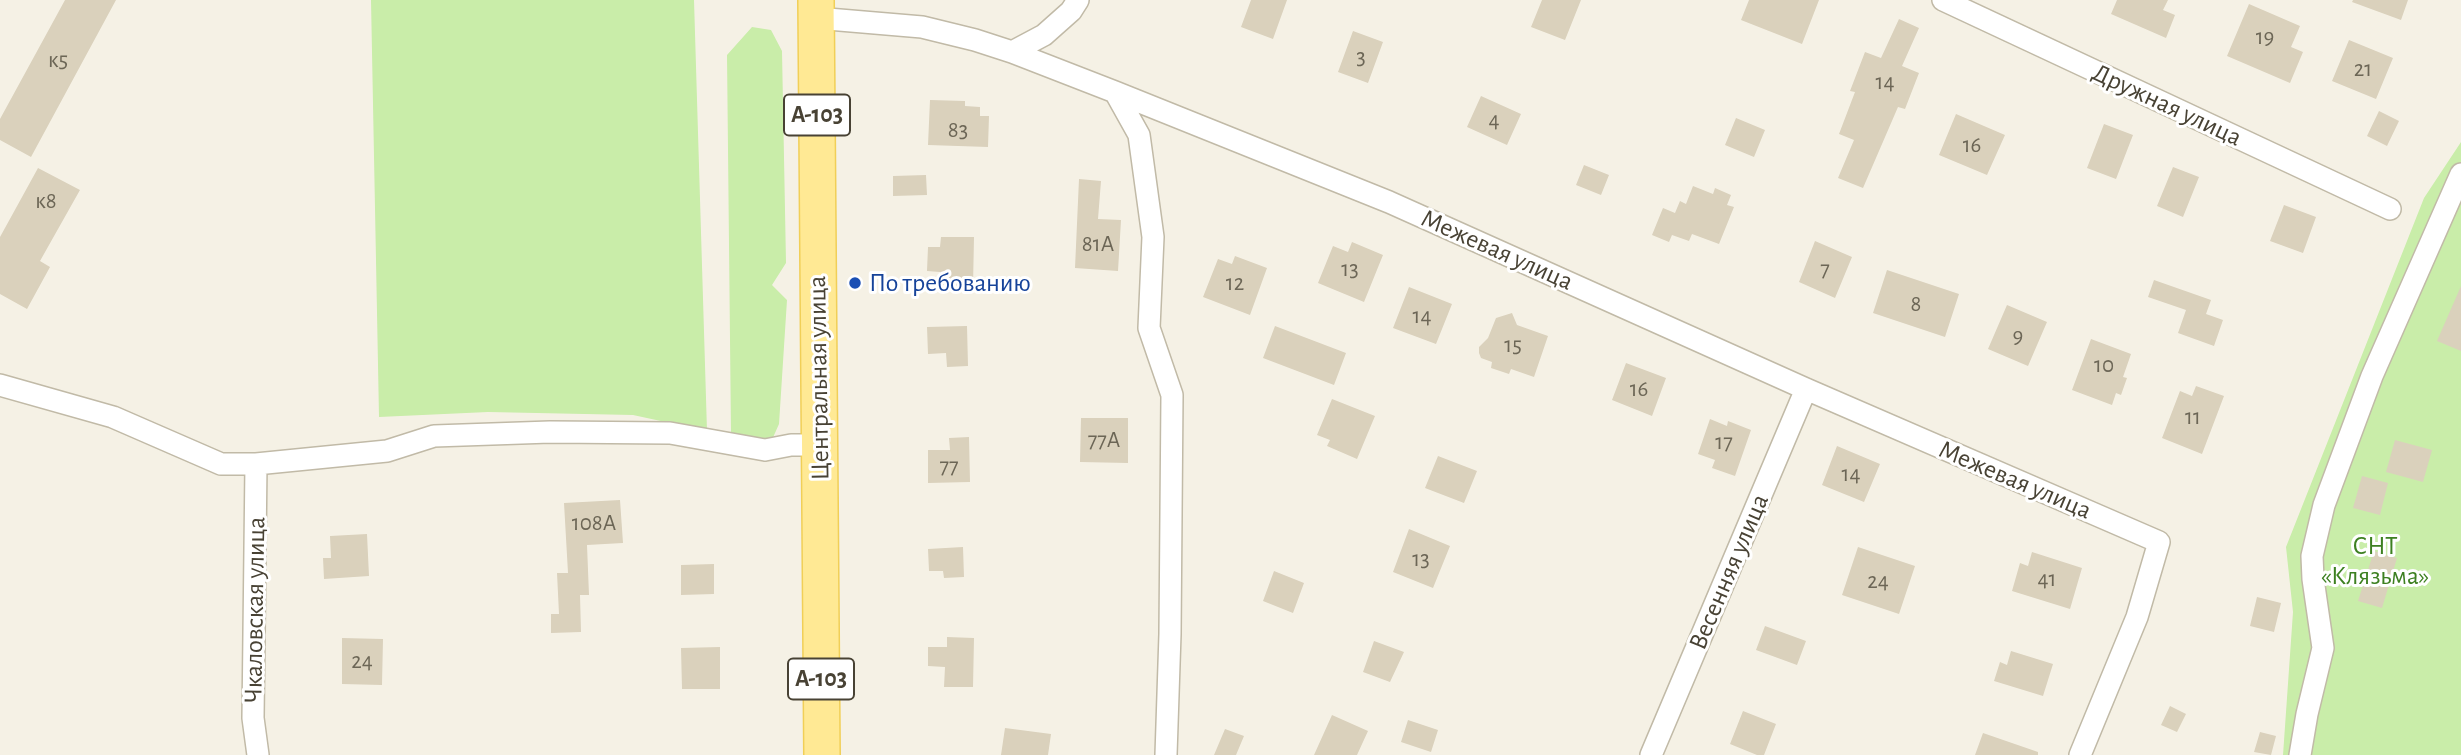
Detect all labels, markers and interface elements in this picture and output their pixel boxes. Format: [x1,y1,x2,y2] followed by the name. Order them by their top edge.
[2256,23,2274,51] house number: 19
[1356,43,1366,71] house number: 3
[48,46,68,74] house number: к5
[2354,55,2372,83] house number: 21
[2087,57,2247,153] street label: Дружная улица
[1876,68,1894,96] house number: 14
[784,94,850,135] road number: А-103
[1488,106,1500,134] house number: 4
[948,116,968,144] house number: 83
[1963,131,1981,159] house number: 16
[35,187,57,215] house number: к8
[1416,203,1578,297] street label: Межевая улица
[1082,230,1114,258] house number: 81А
[1341,255,1359,283] house number: 13
[1820,255,1830,283] house number: 7
[869,267,1031,299] place label: По требованию
[1226,269,1244,297] house number: 12
[802,275,836,481] street label: Центральная улица
[847,275,863,291] marker: По требованию
[1911,290,1921,318] house number: 8
[1413,302,1431,330] house number: 14
[2013,322,2023,350] house number: 9
[1504,331,1522,359] house number: 15
[2094,351,2114,379] house number: 10
[1630,375,1648,403] house number: 16
[2185,403,2201,431] house number: 11
[1088,426,1120,454] house number: 77А
[1715,428,1733,456] house number: 17
[1934,434,2096,526] street label: Межевая улица
[939,452,959,480] house number: 77
[1842,460,1860,488] house number: 14
[1682,489,1776,655] street label: Весенняя улица
[572,509,616,537] house number: 108А
[238,516,272,704] street label: Чкаловская улица
[2321,530,2429,592] park label: СНТ «Клязьма»
[1412,545,1430,573] house number: 13
[2038,565,2056,593] house number: 41
[1867,567,1889,595] house number: 24
[351,647,373,675] house number: 24
[788,658,854,700] road number: А-103

